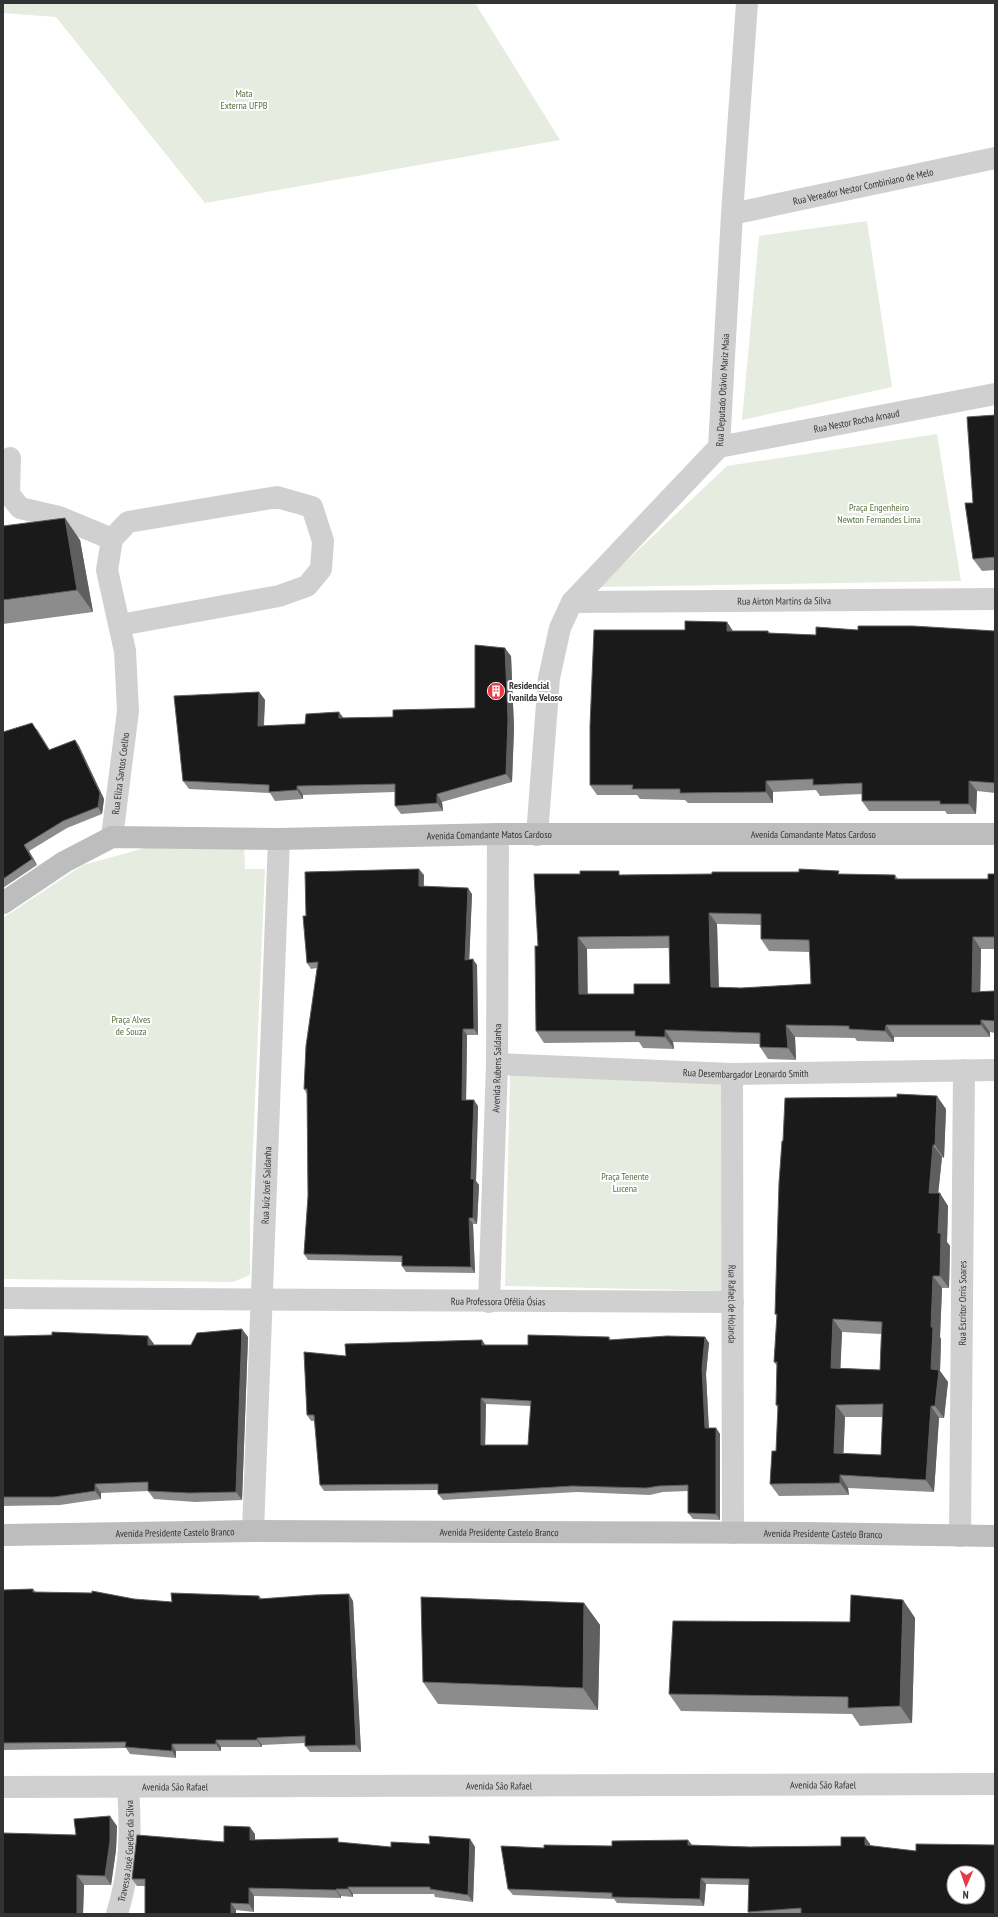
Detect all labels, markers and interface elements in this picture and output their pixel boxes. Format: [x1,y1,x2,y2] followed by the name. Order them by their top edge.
[220,87,268,112] park label: Mata Externa UFPB
[792,165,935,208] street label: Rua Vereador Nestor Combiniano de Melo
[713,333,732,447] street label: Rua Deputado Otávio Mariz Maia
[813,406,901,436] street label: Rua Nestor Rocha Arnaud
[837,501,921,526] park label: Praça Engenheiro Newton Fernandes Lima
[737,594,831,608] street label: Rua Airton Martins da Silva
[509,679,563,704] place label: Residencial Ivanilda Veloso
[486,681,506,701] building icon: Residencial Ivanilda Veloso
[109,732,132,815] street label: Rua Eliza Santos Coelho
[427,828,552,843] street label: Avenida Comandante Matos Cardoso
[751,828,876,841] street label: Avenida Comandante Matos Cardoso
[112,1013,151,1038] park label: Praça Alves de Souza
[489,1024,504,1113] street label: Avenida Rubens Saldanha
[683,1066,809,1081] street label: Rua Desembargador Leonardo Smith
[259,1146,274,1224] street label: Rua Juiz José Saldanha
[601,1170,649,1195] park label: Praça Tenente Lucena
[956,1260,969,1346] street label: Rua Escritor Orris Soares
[725,1265,739,1343] street label: Rua Rafael de Holanda
[451,1295,546,1308] street label: Rua Professora Ofélia Ósias
[115,1525,235,1540] street label: Avenida Presidente Castelo Branco
[439,1526,559,1539] street label: Avenida Presidente Castelo Branco
[763,1527,883,1541] street label: Avenida Presidente Castelo Branco
[790,1778,857,1792] street label: Avenida São Rafael
[466,1779,533,1793] street label: Avenida São Rafael
[142,1780,209,1794] street label: Avenida São Rafael
[115,1800,137,1903] street label: Travessa José Guedes da Silva
[946,1865,986,1905] north arrow
[962,1888,969,1902] text: N

